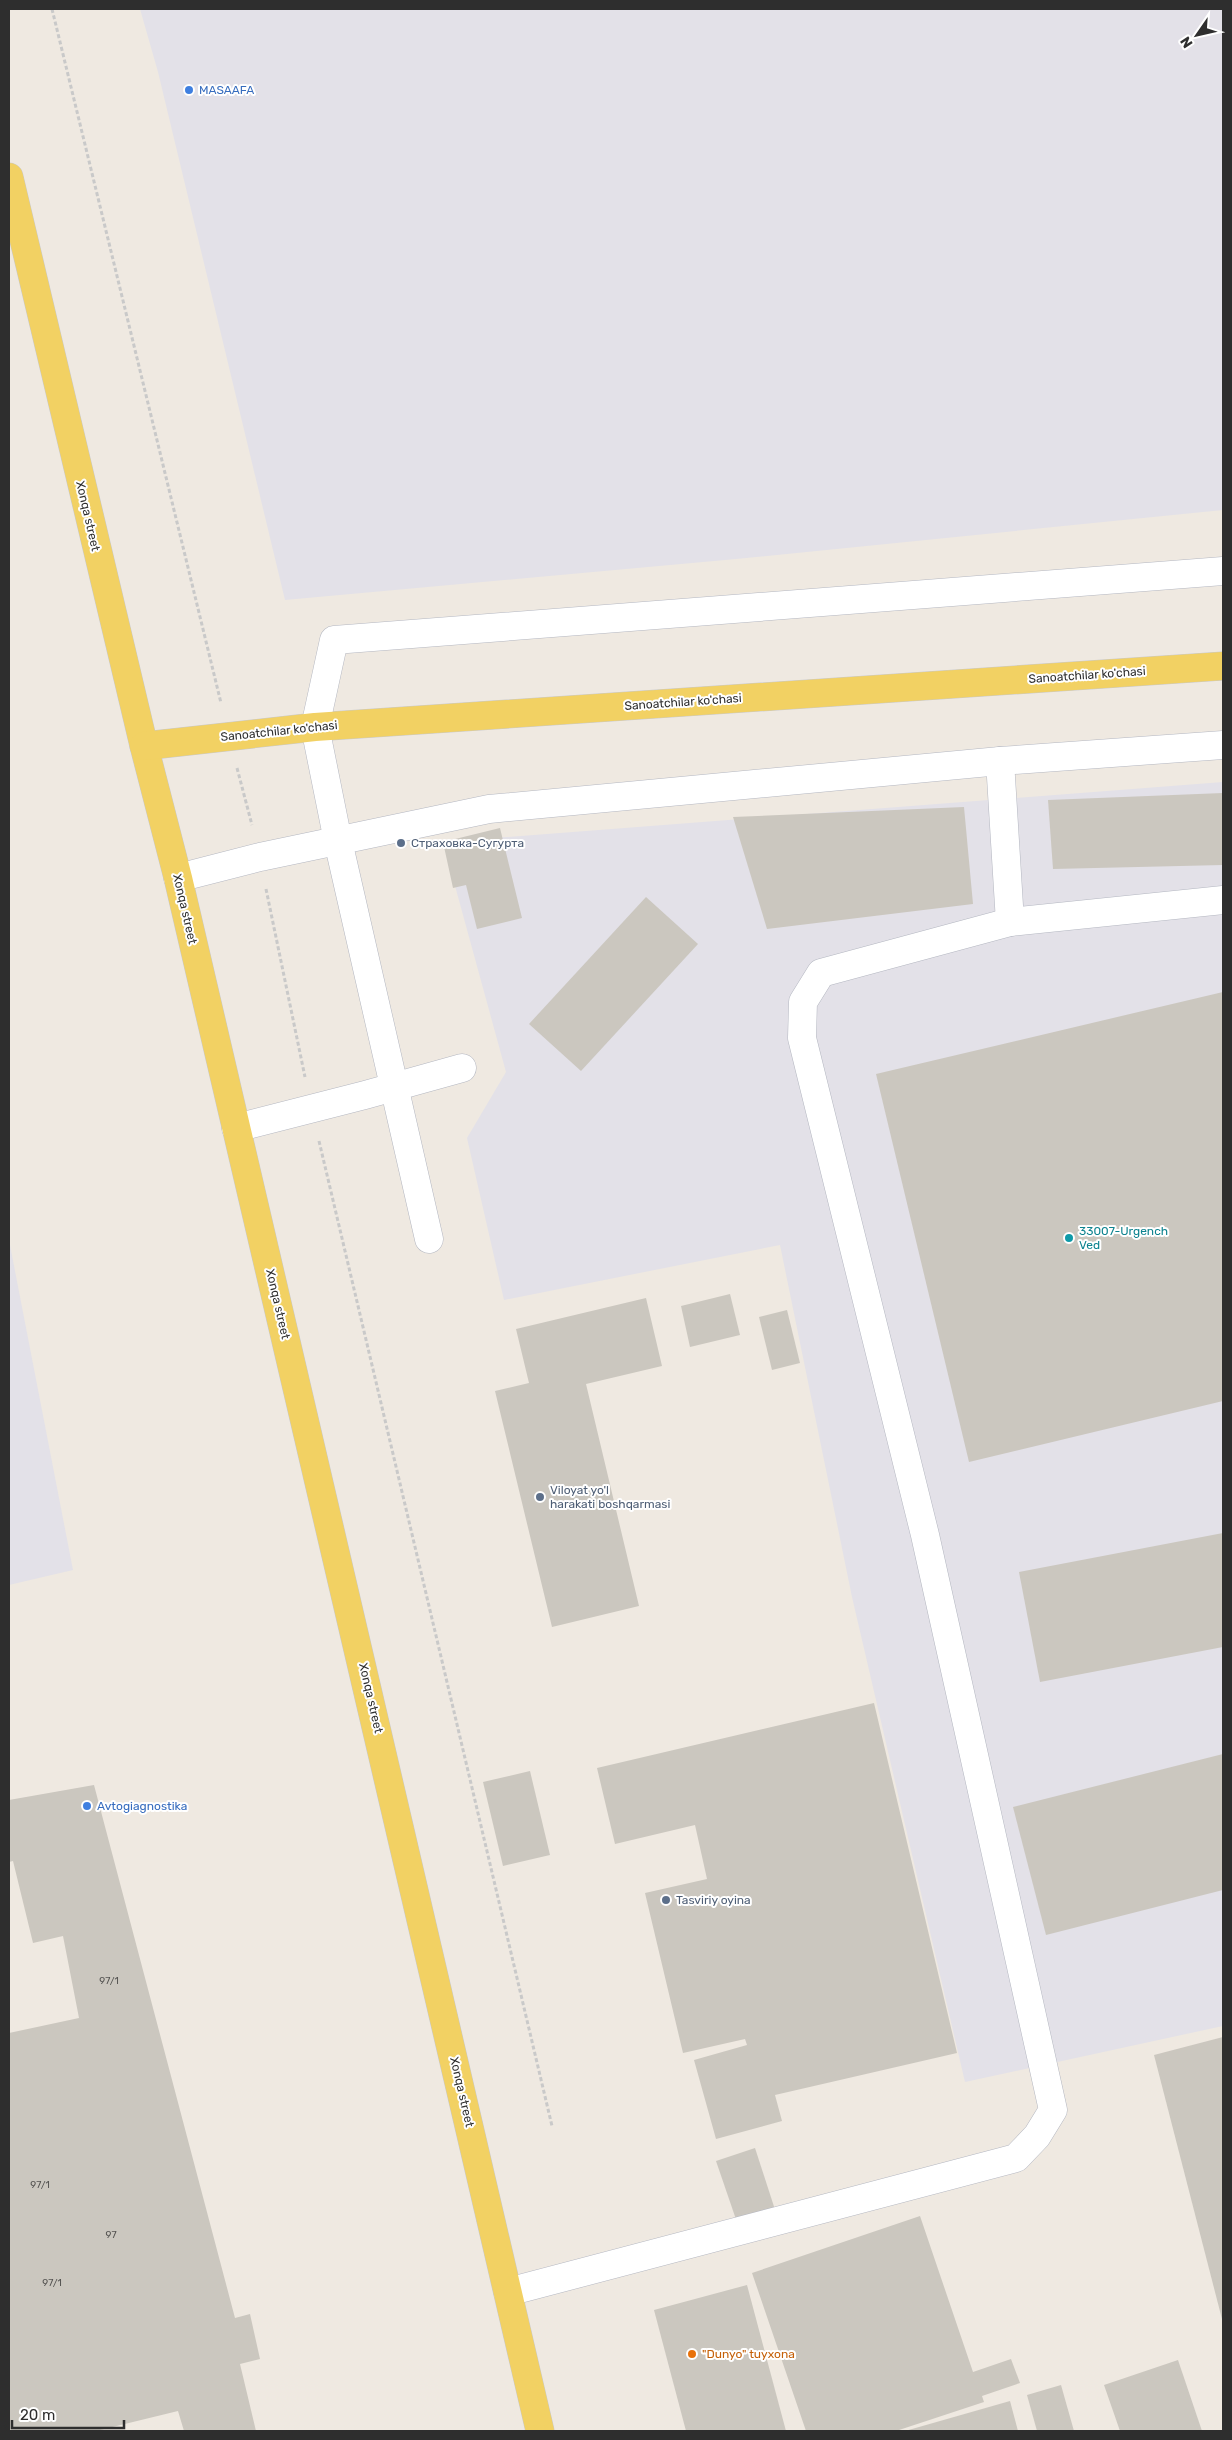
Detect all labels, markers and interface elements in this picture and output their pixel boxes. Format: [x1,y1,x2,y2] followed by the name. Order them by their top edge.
[1172,10,1222,60] north arrow
[1177,33,1197,51] text: N
[199,83,254,97] place label: MASAAFA
[183,84,195,96] marker: MASAAFA
[73,480,103,553] street label: Xonqa street
[1028,664,1146,686] street label: Sanoatchilar ko'chasi
[624,691,742,713] street label: Sanoatchilar ko'chasi
[220,718,338,744] street label: Sanoatchilar ko'chasi
[411,836,524,850] place label: Страховка-Сугурта
[395,837,407,849] marker: Страховка-Сугурта
[170,873,200,946] street label: Xonqa street
[1079,1224,1168,1252] place label: 33007-Urgench Ved
[1063,1232,1075,1244] marker: 33007-Urgench Ved
[263,1268,293,1341] street label: Xonqa street
[550,1483,670,1511] place label: Viloyat yo'l harakati boshqarmasi
[534,1491,546,1503] marker: Viloyat yo'l harakati boshqarmasi
[356,1662,386,1735] street label: Xonqa street
[97,1799,187,1813] place label: Avtogiagnostika
[81,1800,93,1812] marker: Avtogiagnostika
[676,1893,751,1907] place label: Tasviriy oyina
[660,1894,672,1906] marker: Tasviriy oyina
[99,1975,119,1987] house number: 97/1
[447,2056,477,2129] street label: Xonqa street
[30,2179,50,2191] house number: 97/1
[105,2229,117,2241] house number: 97
[42,2277,62,2289] house number: 97/1
[702,2347,795,2361] place label: "Dunyo" tuyxona
[686,2348,698,2360] marker: "Dunyo" tuyxona
[12,2398,125,2430] scale bar
[20,2406,55,2424] text: 20 m

